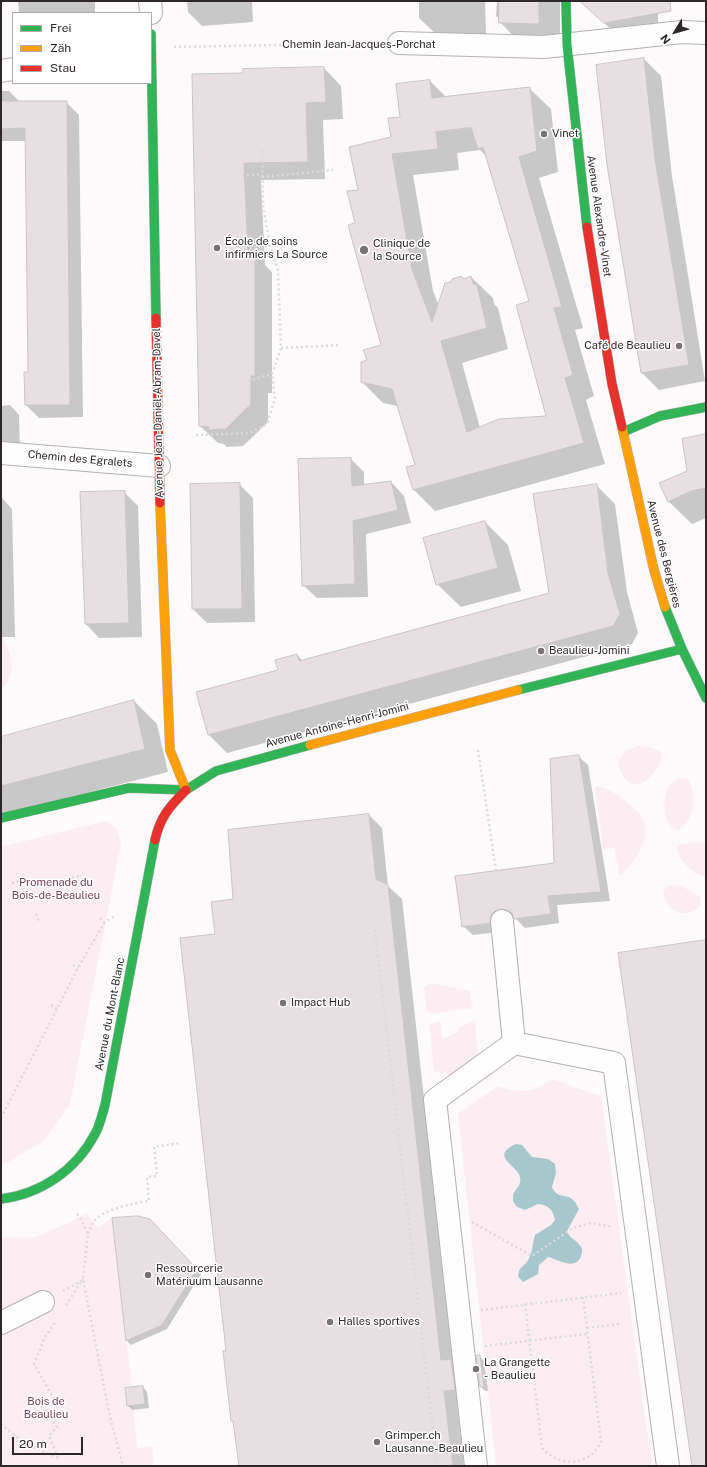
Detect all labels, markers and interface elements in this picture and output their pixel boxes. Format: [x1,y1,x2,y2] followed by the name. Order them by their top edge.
[12,12,152,84] legend
[655,12,695,52] north arrow
[50,21,72,35] text: Frei
[658,32,673,46] text: N
[282,38,436,52] street label: Chemin Jean-Jacques-Porchat
[50,41,71,55] text: Zäh
[50,61,76,75] text: Stau
[552,127,579,141] place label: Vinet
[539,129,549,139] marker: Vinet
[584,154,614,278] street label: Avenue Alexandre-Vinet
[225,235,328,261] place label: École de soins infirmiers La Source
[373,237,430,263] place label: Clinique de la Source
[212,243,222,253] marker: École de soins infirmiers La Source
[358,244,370,256] marker: Clinique de la Source
[150,328,166,498] street label: Avenue Jean-Daniel-Abram-Davel
[584,339,671,353] place label: Café de Beaulieu
[674,341,684,351] marker: Café de Beaulieu
[27,448,133,470] street label: Chemin des Egralets
[644,499,684,609] street label: Avenue des Bergières
[549,644,629,658] place label: Beaulieu-Jomini
[536,646,546,656] marker: Beaulieu-Jomini
[264,699,410,751] street label: Avenue Antoine-Henri-Jomini
[12,876,100,902] park label: Promenade du Bois-de-Beaulieu
[93,956,127,1072] street label: Avenue du Mont-Blanc
[291,996,350,1010] place label: Impact Hub
[278,998,288,1008] marker: Impact Hub
[156,1262,263,1288] place label: Ressourcerie Matériuum Lausanne
[143,1270,153,1280] marker: Ressourcerie Matériuum Lausanne
[338,1315,420,1329] place label: Halles sportives
[325,1317,335,1327] marker: Halles sportives
[484,1356,550,1382] place label: La Grangette - Beaulieu
[471,1364,481,1374] marker: La Grangette - Beaulieu
[24,1395,68,1421] park label: Bois de Beaulieu
[14,1429,85,1455] scale bar
[385,1429,483,1455] place label: Grimper.ch Lausanne-Beaulieu
[19,1437,47,1451] text: 20 m
[372,1437,382,1447] marker: Grimper.ch Lausanne-Beaulieu

